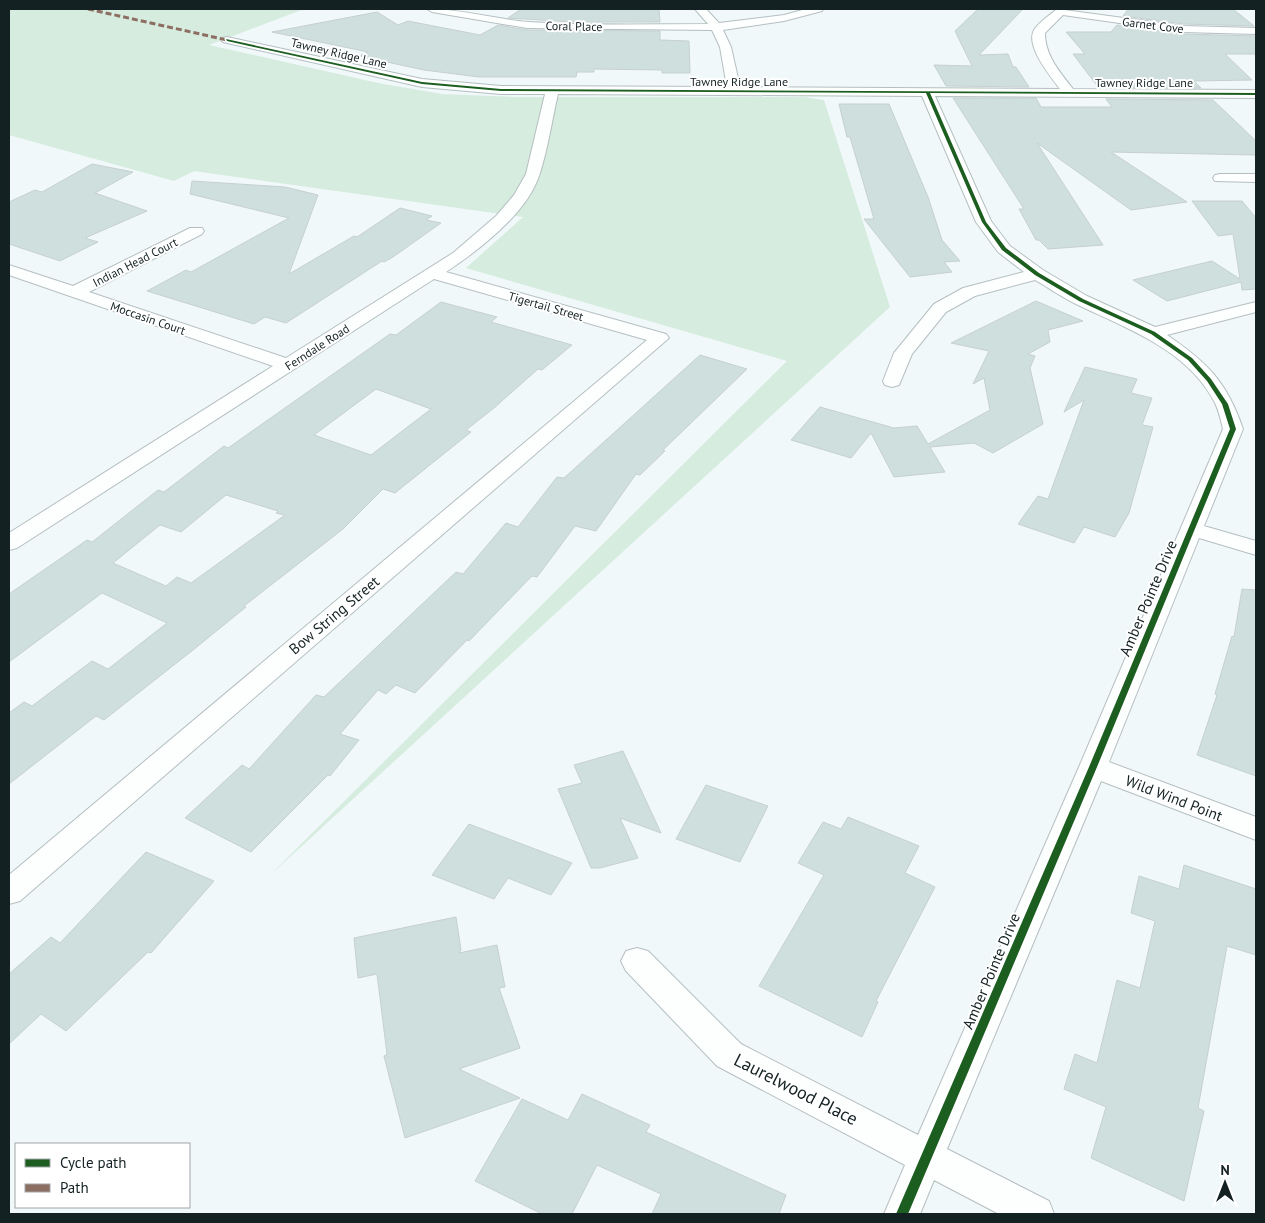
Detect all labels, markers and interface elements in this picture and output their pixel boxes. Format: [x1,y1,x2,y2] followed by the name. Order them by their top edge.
[1121,14,1185,36] street label: Garnet Cove
[545,18,603,34] street label: Coral Place
[290,35,388,71] street label: Tawney Ridge Lane
[690,74,788,89] street label: Tawney Ridge Lane
[1095,75,1193,90] street label: Tawney Ridge Lane
[90,234,180,290] street label: Indian Head Court
[507,288,585,324] street label: Tigertail Street
[109,298,187,338] street label: Moccasin Court
[282,321,352,373] street label: Ferndale Road
[1115,537,1181,659] street label: Amber Pointe Drive
[285,572,383,658] street label: Bow String Street
[1123,771,1225,825] street label: Wild Wind Point
[958,910,1024,1032] street label: Amber Pointe Drive
[730,1048,862,1130] street label: Laurelwood Place
[15,1143,190,1208] legend
[60,1153,126,1172] text: Cycle path
[1200,1158,1250,1208] north arrow
[1220,1161,1230,1179] text: N
[60,1178,89,1197] text: Path

